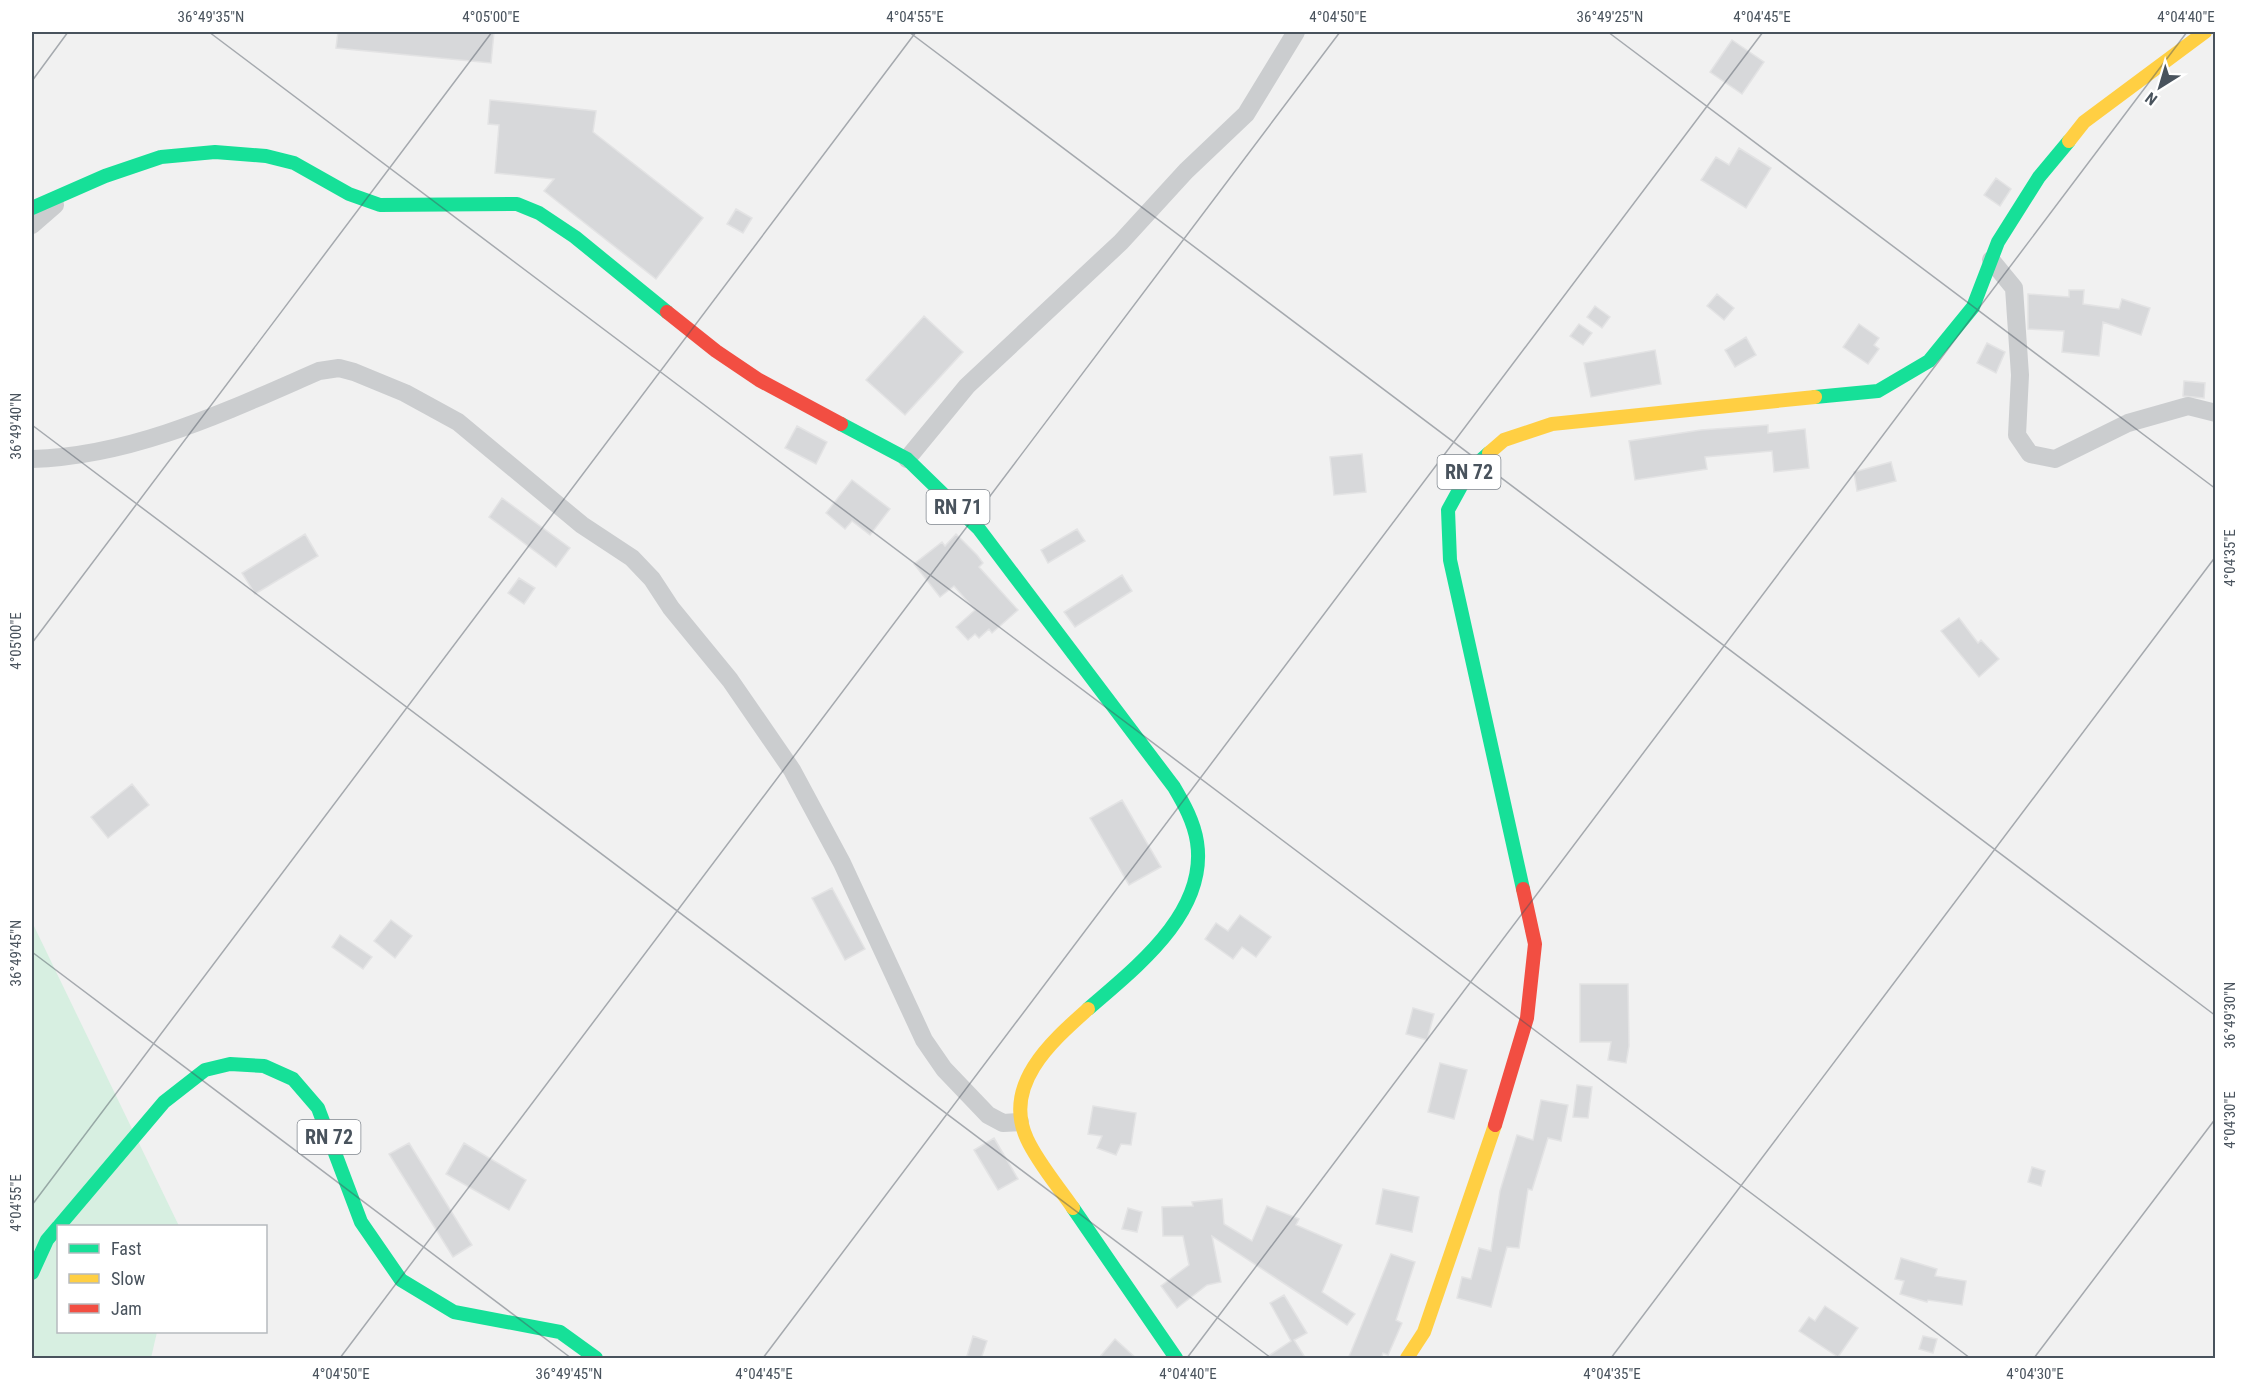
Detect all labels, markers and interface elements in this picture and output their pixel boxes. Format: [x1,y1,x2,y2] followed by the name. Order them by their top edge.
[178,8,244,26] text: 36°49'35"N
[462,8,520,26] text: 4°05'00"E
[886,8,944,26] text: 4°04'55"E
[1309,8,1367,26] text: 4°04'50"E
[1577,8,1643,26] text: 36°49'25"N
[1733,8,1791,26] text: 4°04'45"E
[2157,8,2215,26] text: 4°04'40"E
[2130,57,2190,117] north arrow
[2142,88,2161,109] text: N
[7,393,25,459] text: 36°49'40"N
[1438,455,1500,489] road number: RN 72
[926,490,990,524] road number: RN 71
[2221,529,2239,587] text: 4°04'35"E
[7,612,25,670] text: 4°05'00"E
[7,920,25,986] text: 36°49'45"N
[2221,982,2239,1048] text: 36°49'30"N
[2221,1091,2239,1149] text: 4°04'30"E
[298,1120,360,1154] road number: RN 72
[7,1174,25,1232] text: 4°04'55"E
[57,1225,267,1333] legend
[111,1238,142,1259] text: Fast
[111,1268,146,1289] text: Slow
[111,1298,142,1319] text: Jam
[312,1365,370,1383] text: 4°04'50"E
[536,1365,602,1383] text: 36°49'45"N
[735,1365,793,1383] text: 4°04'45"E
[1159,1365,1217,1383] text: 4°04'40"E
[1583,1365,1641,1383] text: 4°04'35"E
[2006,1365,2064,1383] text: 4°04'30"E

